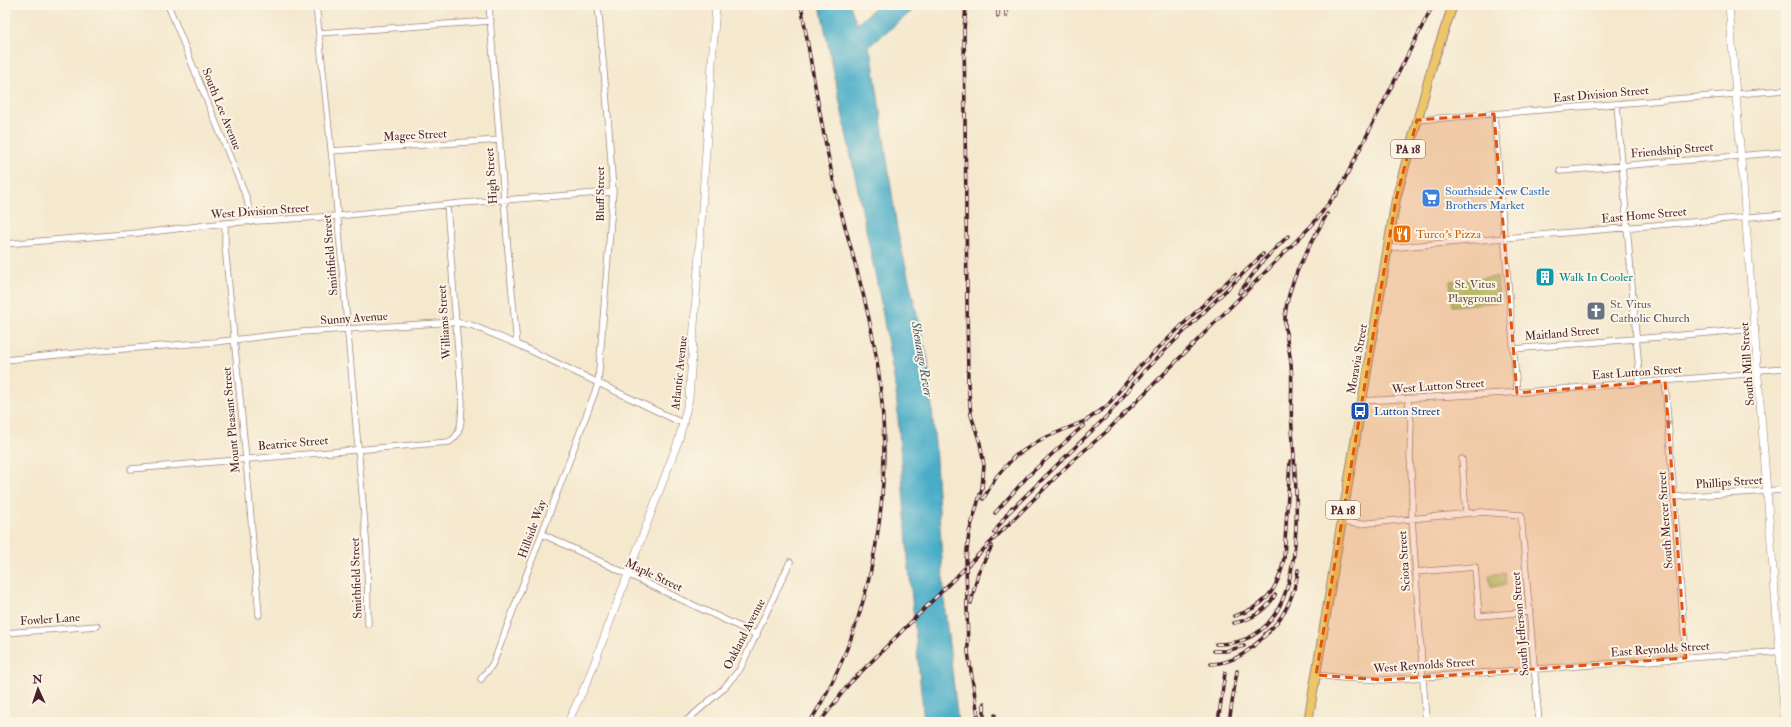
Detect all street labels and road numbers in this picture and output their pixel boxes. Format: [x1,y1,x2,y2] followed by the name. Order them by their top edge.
[198,66,245,152] street label: South Lee Avenue
[1553,83,1650,106] street label: East Division Street
[383,126,447,145] street label: Magee Street
[1630,139,1714,162] street label: Friendship Street
[1391,140,1425,158] road number: PA 18
[482,147,501,205] street label: High Street
[593,166,608,222] street label: Bluff Street
[209,201,310,222] street label: West Division Street
[1601,204,1687,227] street label: East Home Street
[319,214,342,296] street label: Smithfield Street
[434,284,455,361] street label: Williams Street
[320,309,388,328] street label: Sunny Avenue
[1737,322,1758,406] street label: South Mill Street
[1344,323,1371,395] street label: Moravia Street
[1524,323,1600,344] street label: Maitland Street
[668,335,691,412] street label: Atlantic Avenue
[1592,362,1683,383] street label: East Lutton Street
[219,366,244,474] street label: Mount Pleasant Street
[1390,376,1485,397] street label: West Lutton Street
[257,433,329,454] street label: Beatrice Street
[1655,470,1676,569] street label: South Mercer Street
[1695,473,1763,492] street label: Phillips Street
[515,497,550,560] street label: Hillside Way
[1326,501,1360,519] road number: PA 18
[1395,530,1414,592] street label: Sciota Street
[348,537,365,619] street label: Smithfield Street
[623,556,685,595] street label: Maple Street
[1508,571,1533,677] street label: South Jefferson Street
[720,596,769,672] street label: Oakland Avenue
[19,610,81,629] street label: Fowler Lane
[1610,639,1710,660] street label: East Reynolds Street
[1372,654,1475,677] street label: West Reynolds Street

